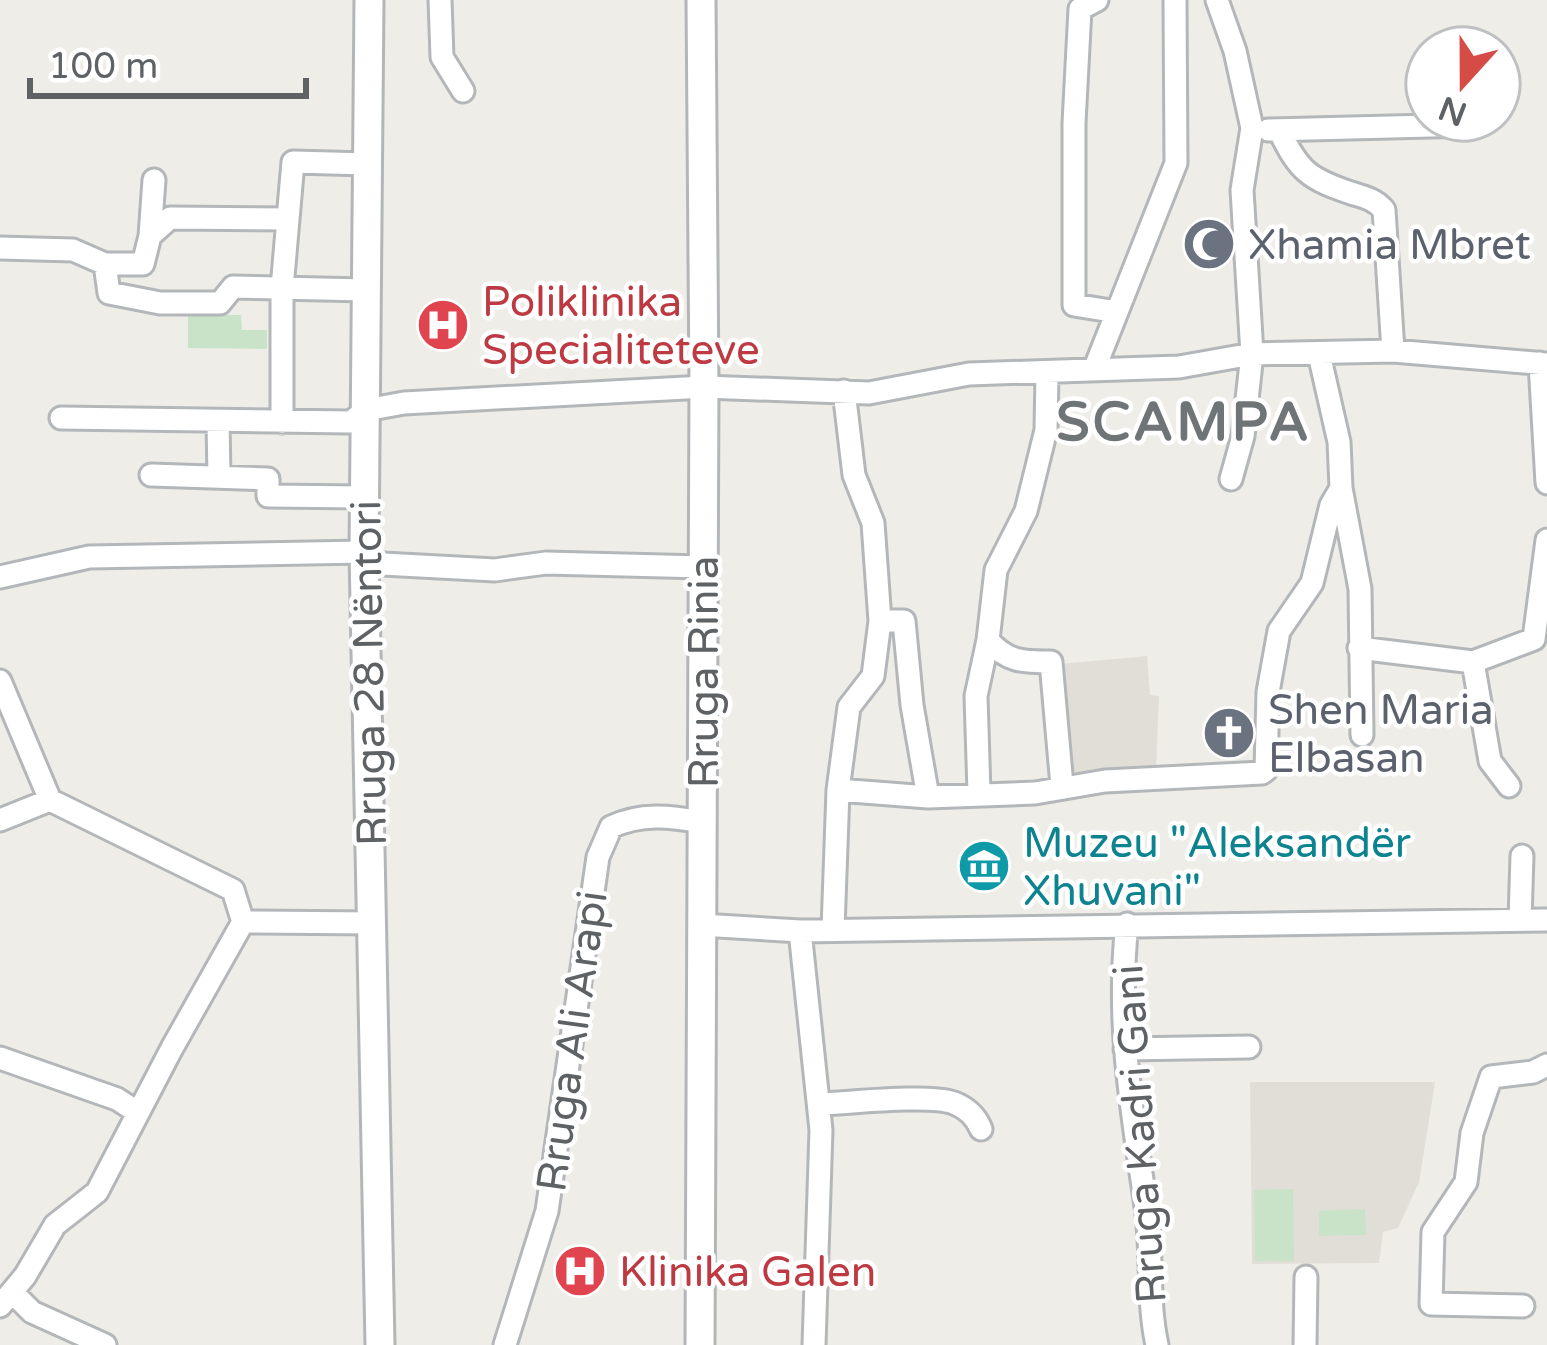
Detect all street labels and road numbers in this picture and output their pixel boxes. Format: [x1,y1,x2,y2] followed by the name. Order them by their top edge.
[341,500,398,846] street label: Rruga 28 Nëntori
[679,556,730,788] street label: Rruga Rinia
[526,888,619,1195] street label: Rruga Ali Arapi
[1103,963,1178,1305] street label: Rruga Kadri Gani

